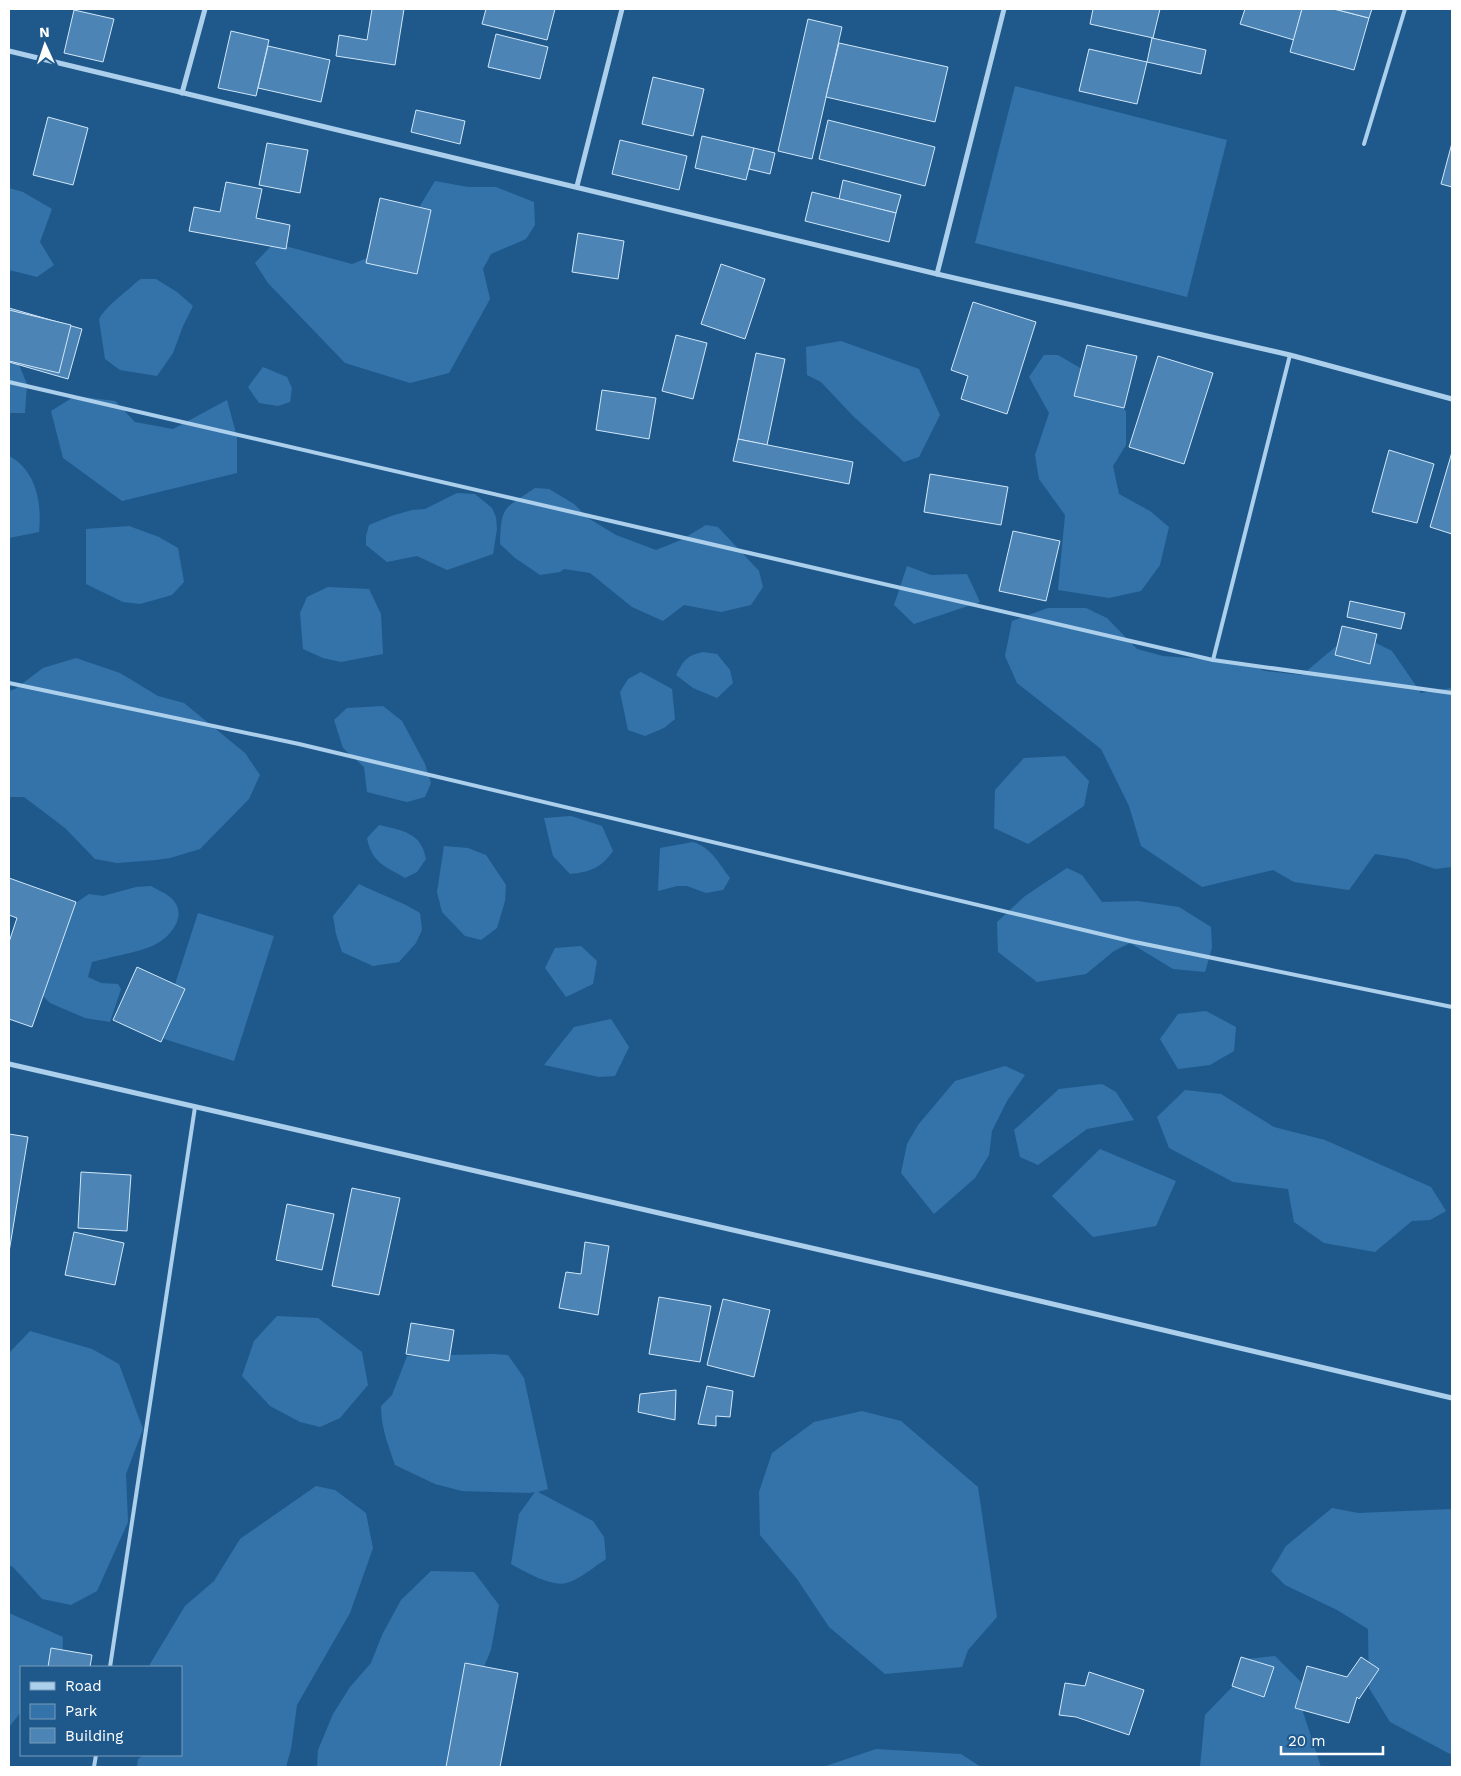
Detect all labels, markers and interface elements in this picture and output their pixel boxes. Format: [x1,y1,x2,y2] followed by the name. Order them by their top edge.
[20,20,70,70] north arrow
[39,24,50,40] text: N
[20,1666,182,1756] legend
[65,1677,102,1695] text: Road
[65,1702,98,1720] text: Park
[1281,1724,1384,1756] scale bar
[65,1727,123,1745] text: Building
[1288,1732,1326,1750] text: 20 m

